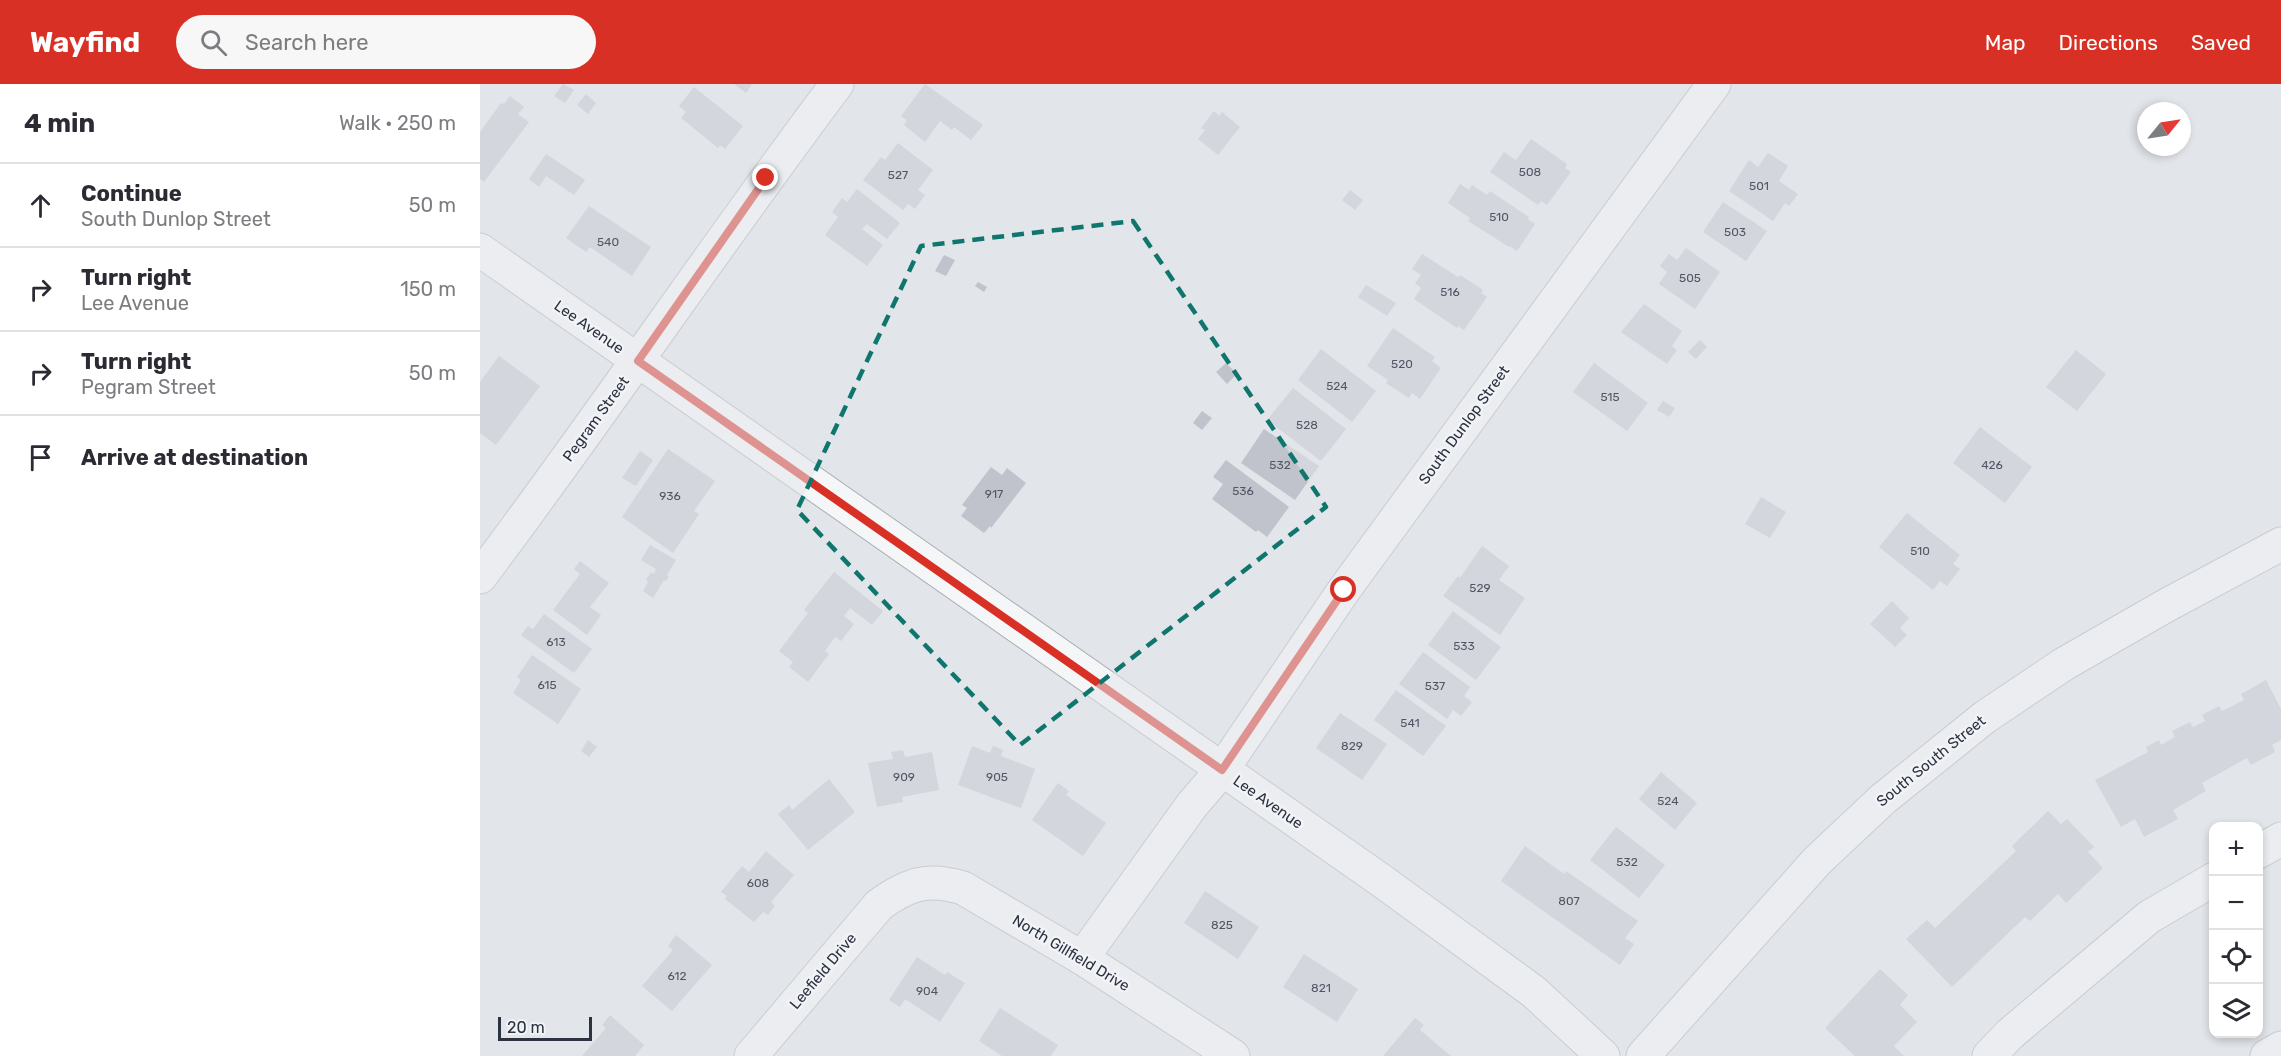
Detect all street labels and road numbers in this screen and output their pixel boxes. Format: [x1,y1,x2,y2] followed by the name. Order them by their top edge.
[551,296,627,358] street label: Lee Avenue
[1415,362,1513,488] street label: South Dunlop Street
[559,373,633,465] street label: Pegram Street
[1873,712,1989,810] street label: South South Street
[1230,771,1306,833] street label: Lee Avenue
[1009,911,1133,995] street label: North Gillfield Drive
[786,929,860,1013] street label: Leefield Drive

